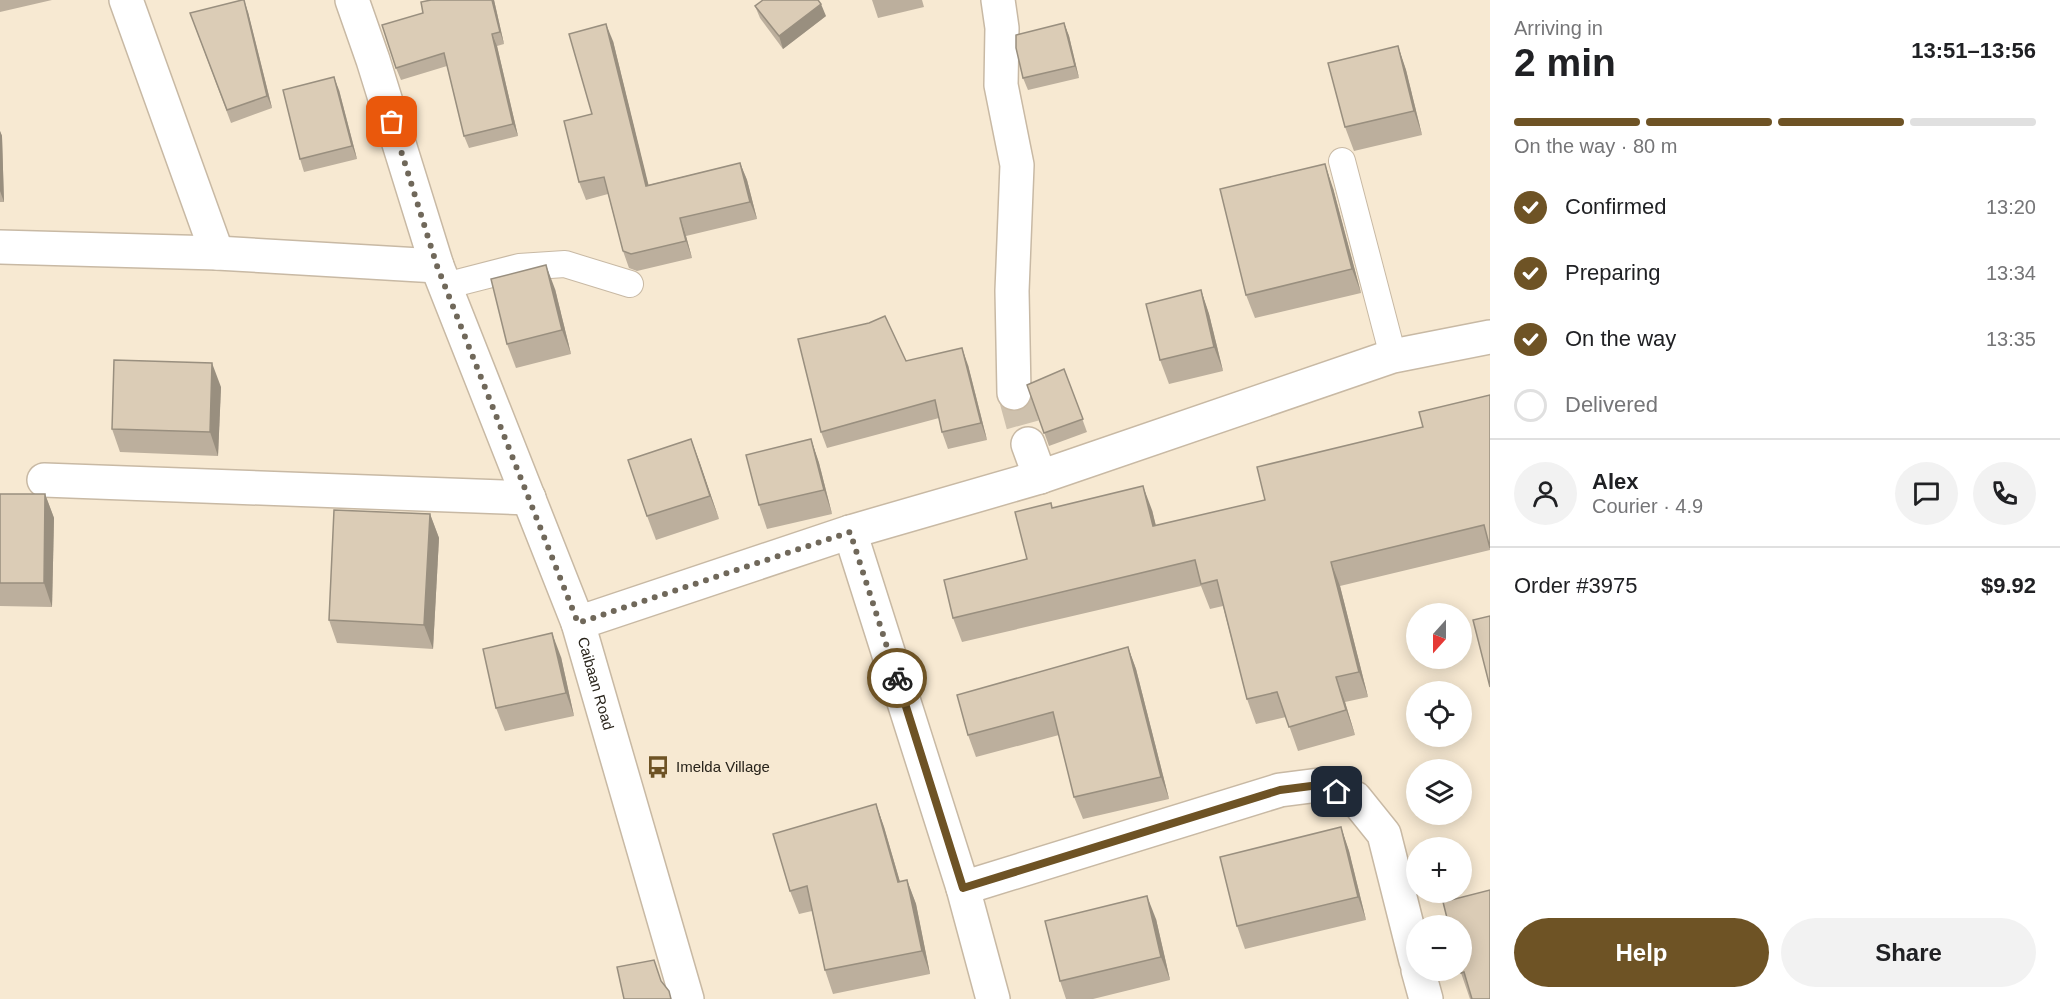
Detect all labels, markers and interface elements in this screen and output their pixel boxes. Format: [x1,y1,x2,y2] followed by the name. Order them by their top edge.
[1514,17,1603,39] text: Arriving in
[1911,38,2036,63] text: 13:51–13:56
[1514,41,1616,84] text: 2 min
[366,96,417,147] pin
[375,105,408,138] icon: bag
[1514,135,1677,157] text: On the way · 80 m
[1514,191,1547,224] icon: check
[1565,194,1666,219] text: Confirmed
[1986,196,2036,218] text: 13:20
[1514,257,1547,290] icon: check
[1565,260,1660,285] text: Preparing
[1986,262,2036,284] text: 13:34
[1514,323,1547,356] icon: check
[1565,326,1676,351] text: On the way
[1986,328,2036,350] text: 13:35
[1565,392,1658,417] text: Delivered
[1514,462,1577,525] button: person
[1895,462,1958,525] button: chat
[1973,462,2036,525] button: phone
[1592,469,1638,494] text: Alex
[1592,495,1703,517] text: Courier · 4.9
[1514,573,1638,598] text: Order #3975
[1981,573,2036,598] text: $9.92
[1406,603,1472,669] north arrow
[1406,603,1472,981] map controls
[574,635,618,732] street label: Caibaan Road
[867,648,927,708] courier
[881,662,914,695] icon: bike
[1406,681,1472,747] button: locate
[645,754,671,780] bus stop icon: Imelda Village
[676,758,770,775] place label: Imelda Village
[1406,759,1472,825] button: layers
[1311,766,1362,817] pin
[1320,775,1353,808] icon: home
[1406,837,1472,903] button: +
[1406,915,1472,981] button: −
[1514,918,1769,987] button: Help
[1781,918,2036,987] button: Share

